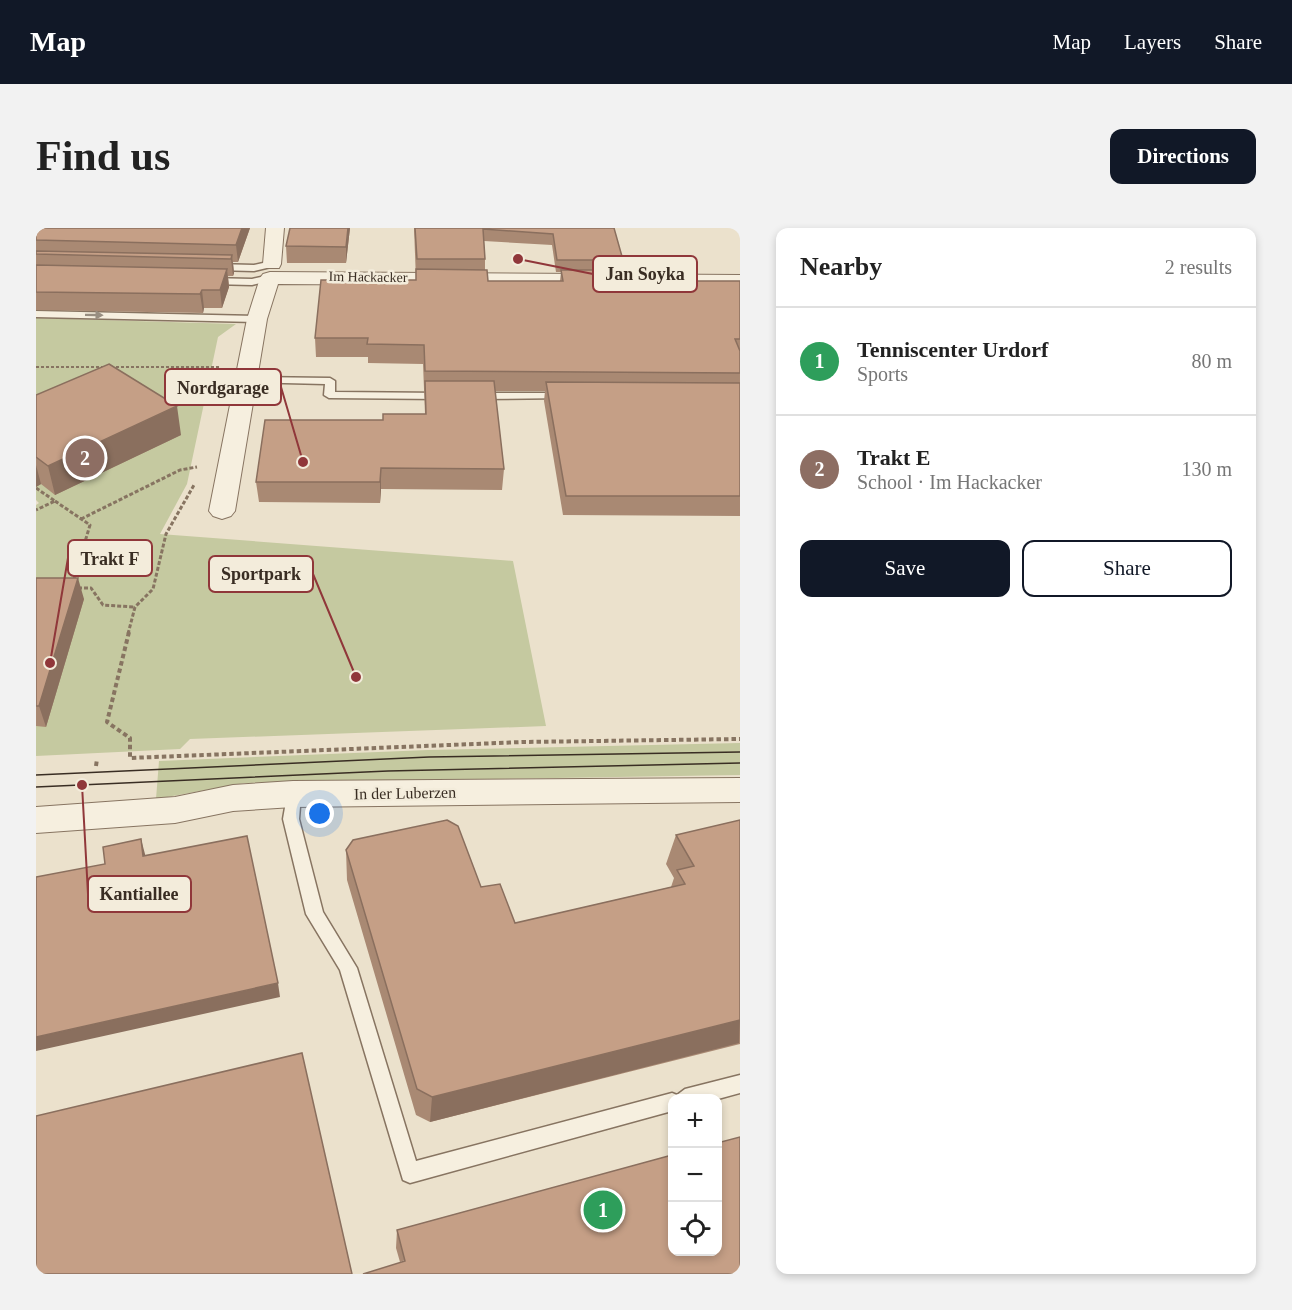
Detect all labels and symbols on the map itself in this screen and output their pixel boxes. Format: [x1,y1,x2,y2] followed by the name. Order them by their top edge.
[593,256,697,292] callout: Jan Soyka
[605,264,685,284] text: Jan Soyka
[328,269,408,285] street label: Im Hackacker
[85,310,104,320] one-way arrow
[165,369,281,405] callout: Nordgarage
[177,378,269,398] text: Nordgarage
[65,436,104,480] pin: 2
[68,540,152,576] callout: Trakt F
[80,549,140,569] text: Trakt F
[209,556,313,592] callout: Sportpark
[221,564,301,584] text: Sportpark
[354,784,456,802] street label: In der Luberzen
[305,799,334,828] your location
[88,876,191,912] callout: Kantiallee
[100,884,179,904] text: Kantiallee
[584,1188,622,1232] pin: 1

